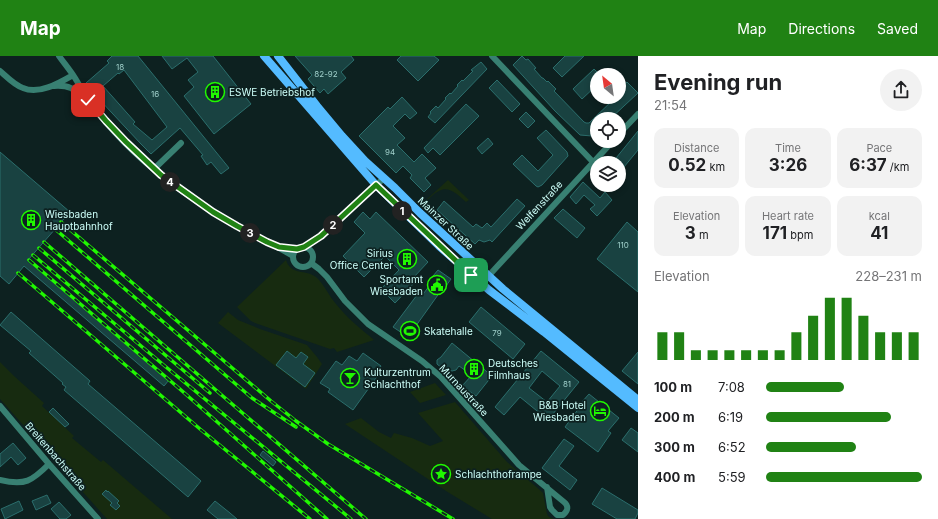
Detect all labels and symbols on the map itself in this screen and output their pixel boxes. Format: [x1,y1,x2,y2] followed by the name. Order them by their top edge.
[116,62,124,72] house number: 18
[590,68,626,104] north arrow
[314,69,338,79] house number: 82-92
[204,81,226,103] building icon: ESWE Betriebshof
[71,83,105,117] pin
[229,86,315,98] place label: ESWE Betriebshof
[151,89,159,99] house number: 16
[385,147,395,157] house number: 94
[160,172,180,192] pin: 4
[513,178,565,232] street label: Welfenstraße
[416,194,476,252] street label: Mainzer Straße
[392,201,412,221] pin: 1
[45,208,113,232] place label: Wiesbaden Hauptbahnhof
[20,209,42,231] building icon: Wiesbaden Hauptbahnhof
[323,215,343,235] pin: 2
[240,223,260,243] pin: 3
[617,240,629,250] house number: 110
[330,247,393,271] place label: Sirius Office Center
[396,248,418,270] building icon: Sirius Office Center
[454,258,488,292] pin
[370,273,424,297] place label: Sportamt Wiesbaden
[426,274,448,296] public building icon: Sportamt Wiesbaden
[399,320,421,342] sports icon: Skatehalle
[424,325,473,337] place label: Skatehalle
[492,328,502,338] house number: 79
[488,357,538,381] place label: Deutsches Filmhaus
[463,358,485,380] building icon: Deutsches Filmhaus
[437,362,491,418] street label: Murnaustraße
[364,366,431,390] place label: Kulturzentrum Schlachthof
[339,367,361,389] bar icon: Kulturzentrum Schlachthof
[563,379,571,389] house number: 81
[533,399,586,423] place label: B&B Hotel Wiesbaden
[589,400,611,422] hotel icon: B&B Hotel Wiesbaden
[23,419,89,493] street label: Breitenbachstraße
[430,463,452,485] place icon: Schlachthoframpe
[455,468,542,480] place label: Schlachthoframpe

